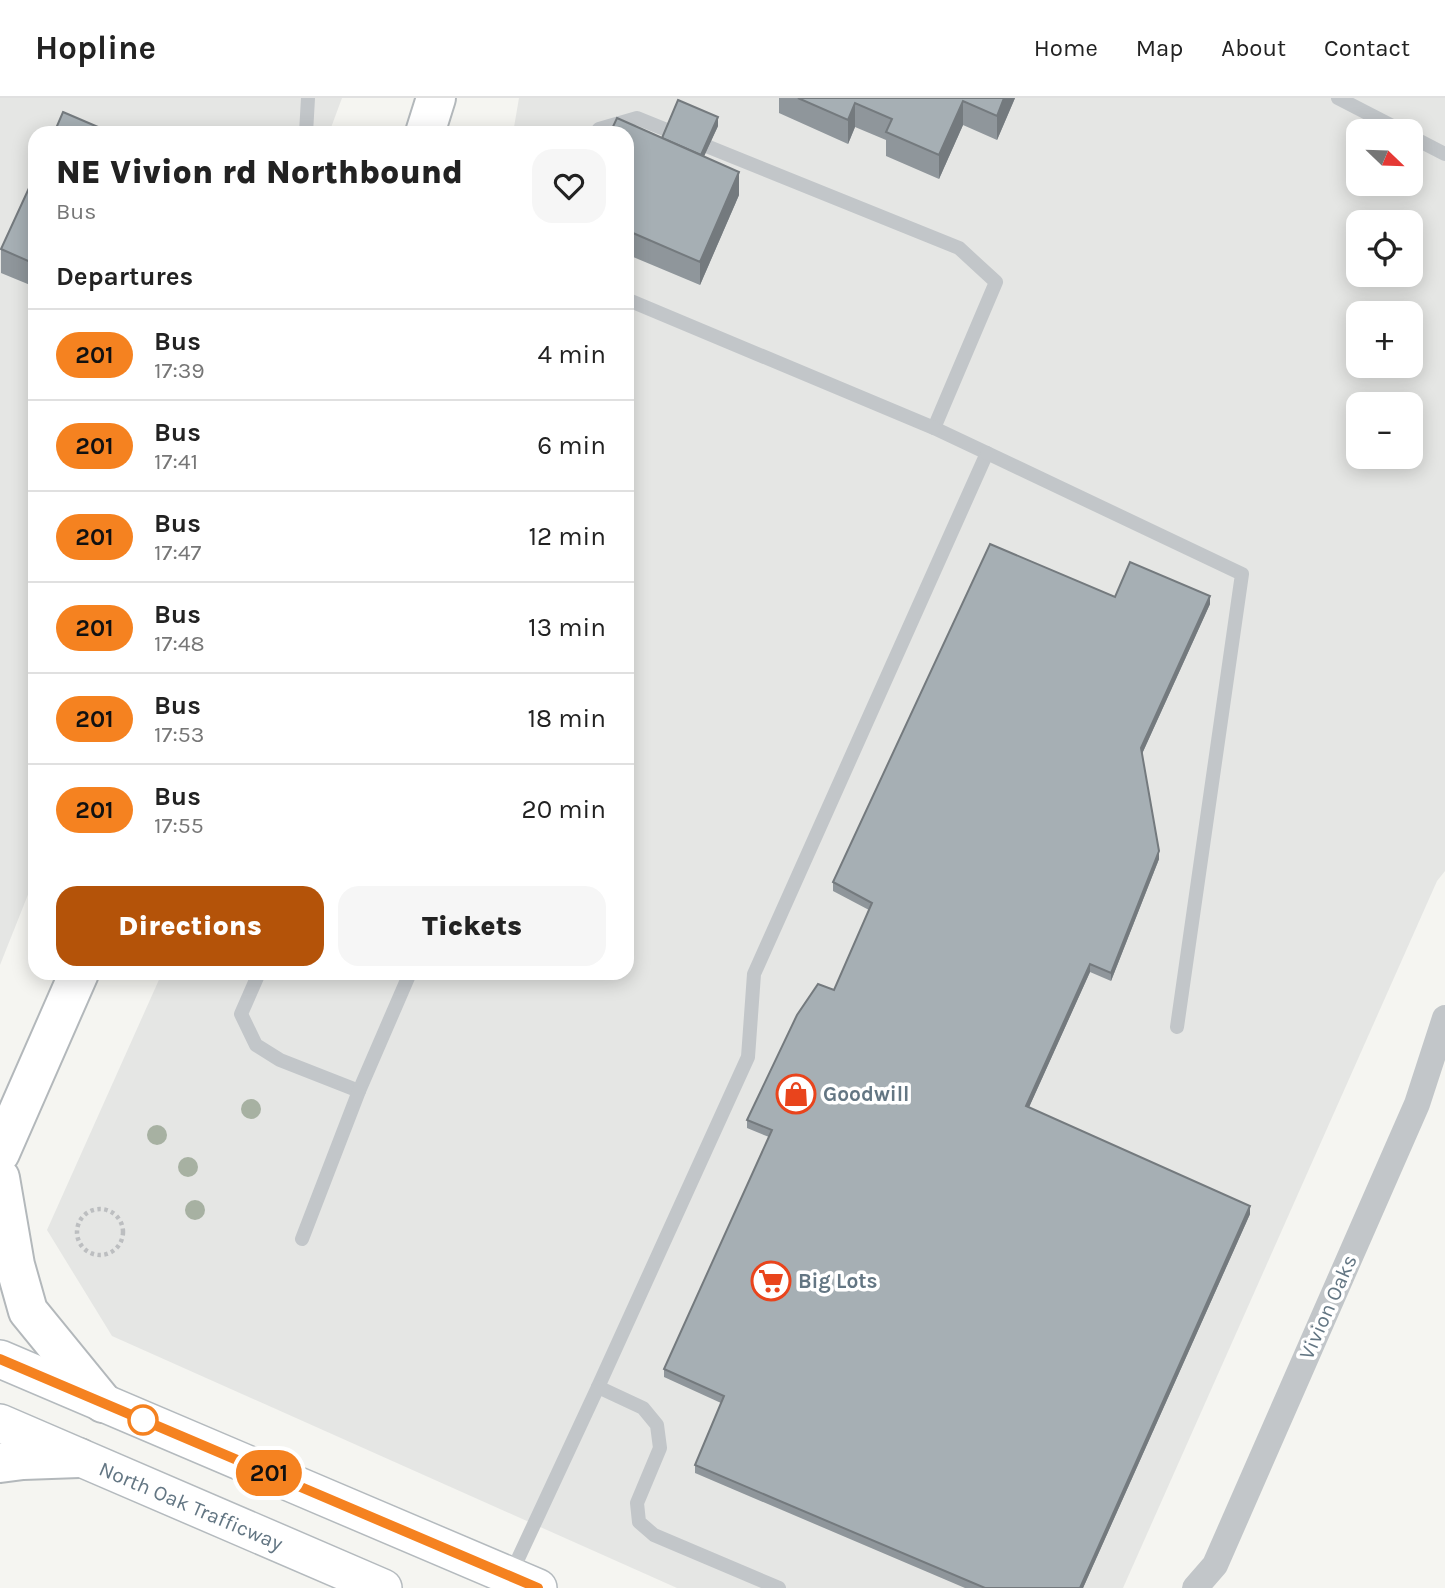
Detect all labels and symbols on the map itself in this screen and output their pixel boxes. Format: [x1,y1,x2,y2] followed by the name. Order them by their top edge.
[1346,119,1423,196] north arrow
[775,1073,817,1115] shop icon: Goodwill
[823,1082,909,1106] place label: Goodwill
[1294,1251,1362,1363] street label: Vivion Oaks
[750,1260,792,1302] supermarket icon: Big Lots
[798,1269,878,1293] place label: Big Lots
[128,1405,158,1435] unlabelled marker
[229,1450,309,1496] line badge: 201
[96,1456,287,1556] street label: North Oak Trafficway

